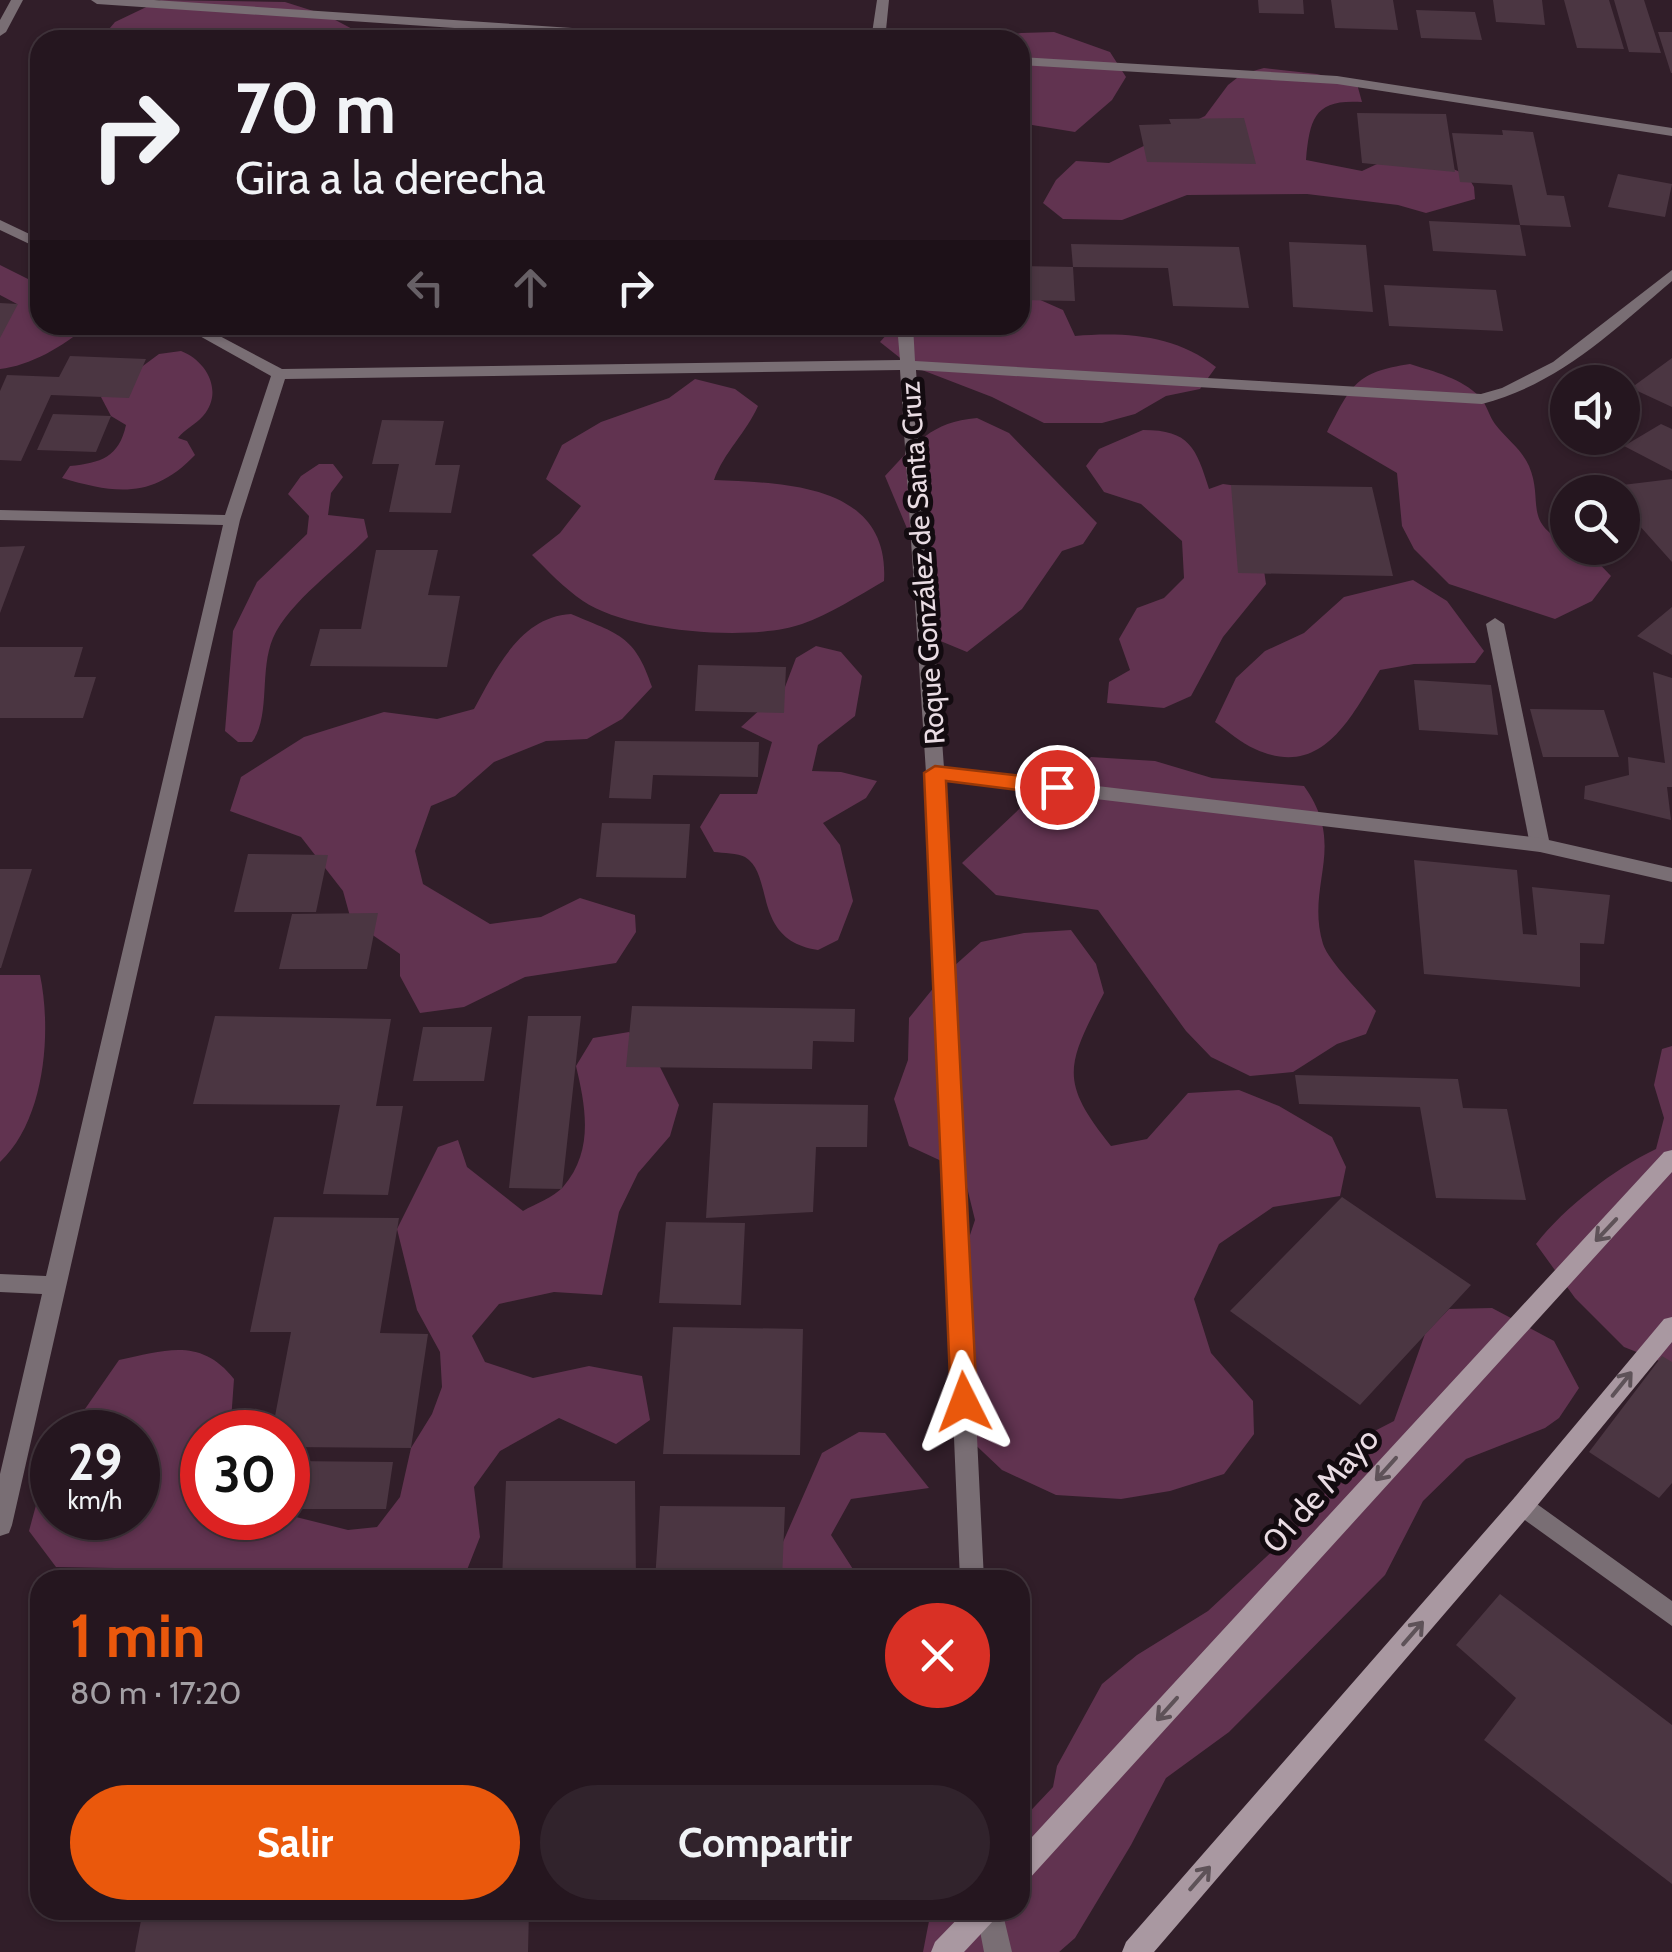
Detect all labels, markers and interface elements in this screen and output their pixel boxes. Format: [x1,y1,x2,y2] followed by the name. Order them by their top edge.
[235,65,396,151] text: 70 m
[70,70,200,200] icon: right
[235,151,545,205] text: Gira a la derecha
[398,260,453,315] icon: left
[503,260,558,315] icon: ahead
[608,260,663,315] icon: right
[1550,365,1640,565] map controls
[1550,365,1640,455] button: sound
[892,380,952,746] street label: Roque González de Santa Cruz
[1550,475,1640,565] button: search
[1015,745,1100,830] pin
[1030,760,1085,815] icon: arrive
[1595,1217,1618,1242] one-way arrow
[912,1350,1016,1454] position arrow
[1611,1372,1633,1398] one-way arrow
[180,1410,310,1540] speed limit sign: 30
[1254,1419,1386,1561] street label: 01 de Mayo
[68,1432,122,1493] text: 29
[1375,1456,1398,1481] one-way arrow
[68,1485,122,1515] text: km/h
[70,1599,205,1672] text: 1 min
[885,1603,990,1708] button: close
[1401,1620,1423,1646] one-way arrow
[70,1673,241,1712] text: 80 m · 17:20
[1156,1696,1179,1721] one-way arrow
[70,1785,520,1900] button: Salir
[540,1785,990,1900] button: Compartir
[1188,1866,1210,1892] one-way arrow

